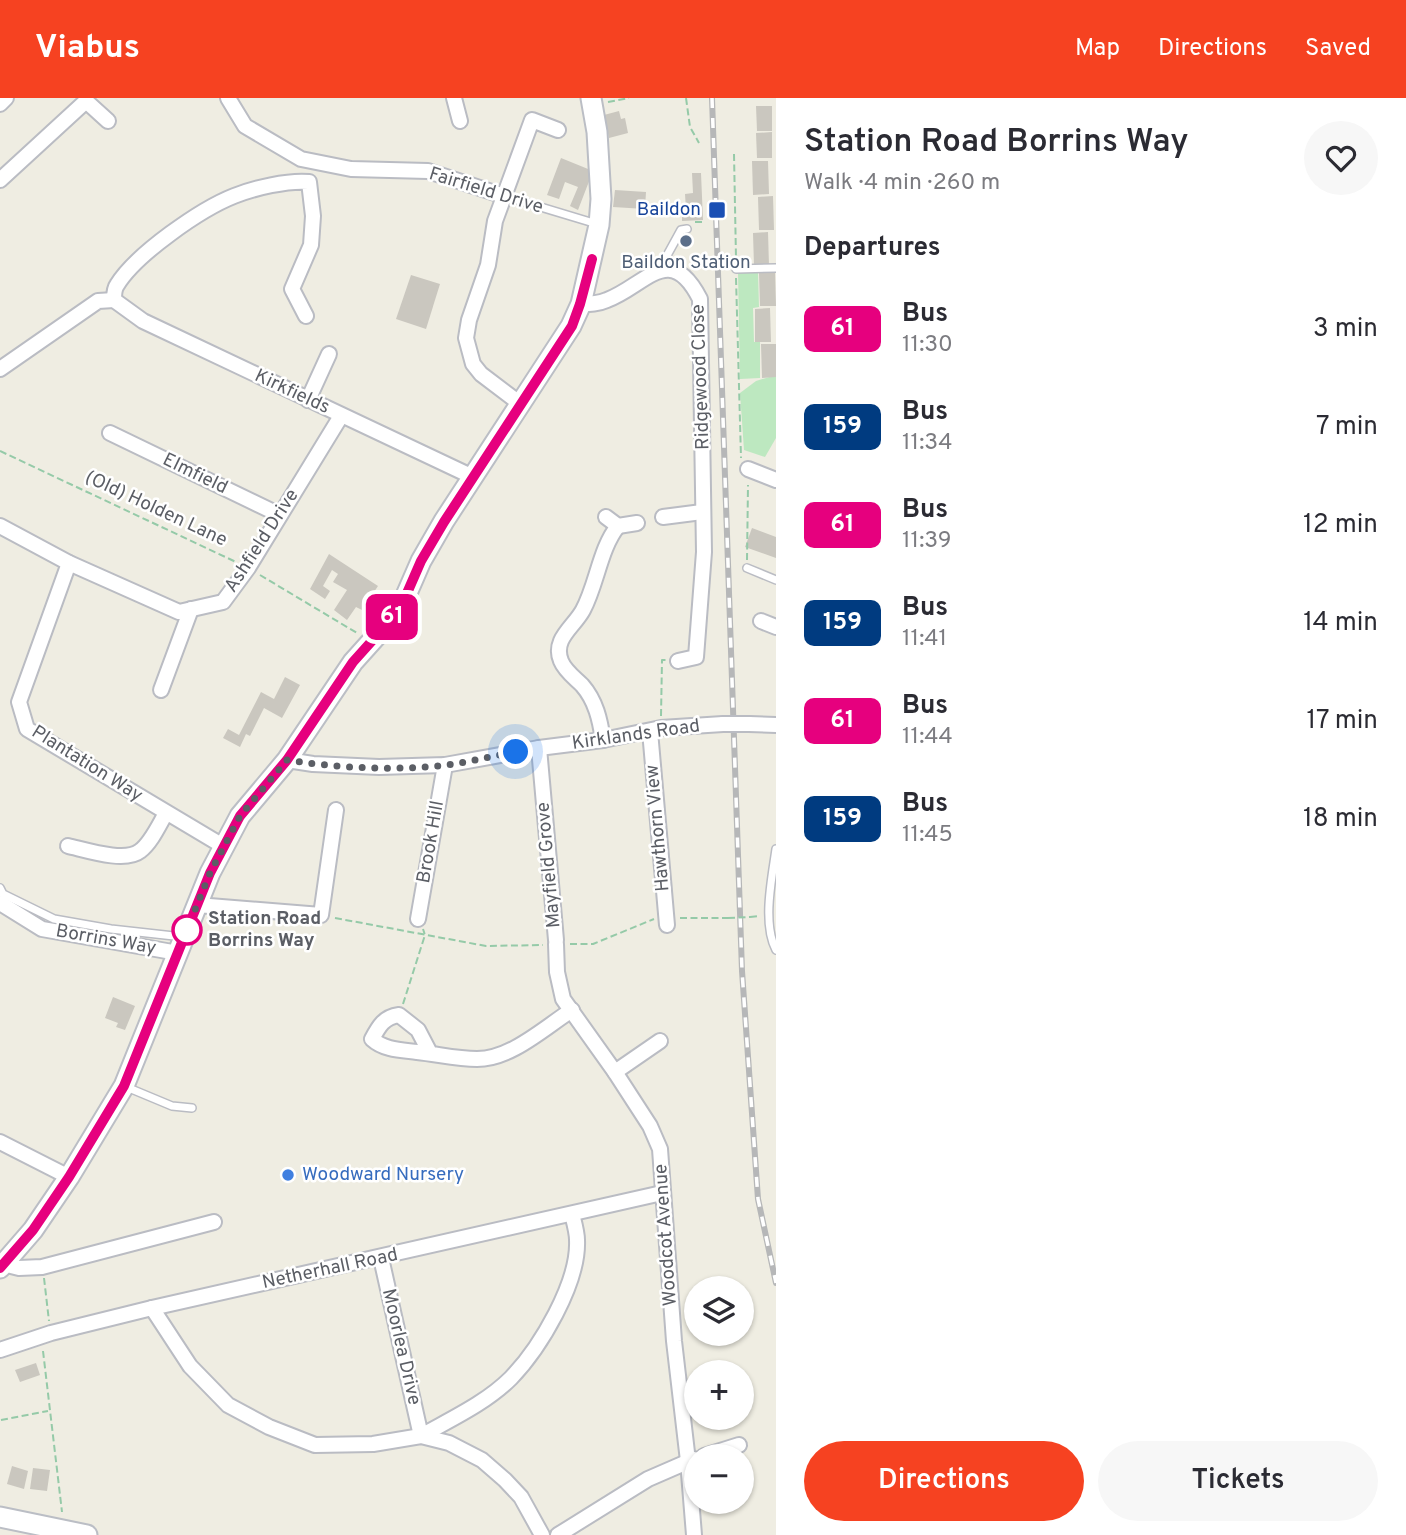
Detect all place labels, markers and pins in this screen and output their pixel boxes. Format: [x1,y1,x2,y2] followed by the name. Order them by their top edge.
[637,198,701,222] place label: Baildon
[707,200,727,220] marker: Baildon
[678,233,694,249] marker: Baildon Station
[621,251,751,275] place label: Baildon Station
[208,907,321,953] place label: Station Road Borrins Way
[172,915,202,945] marker: Station Road Borrins Way
[302,1163,464,1187] place label: Woodward Nursery
[280,1167,296,1183] marker: Woodward Nursery

